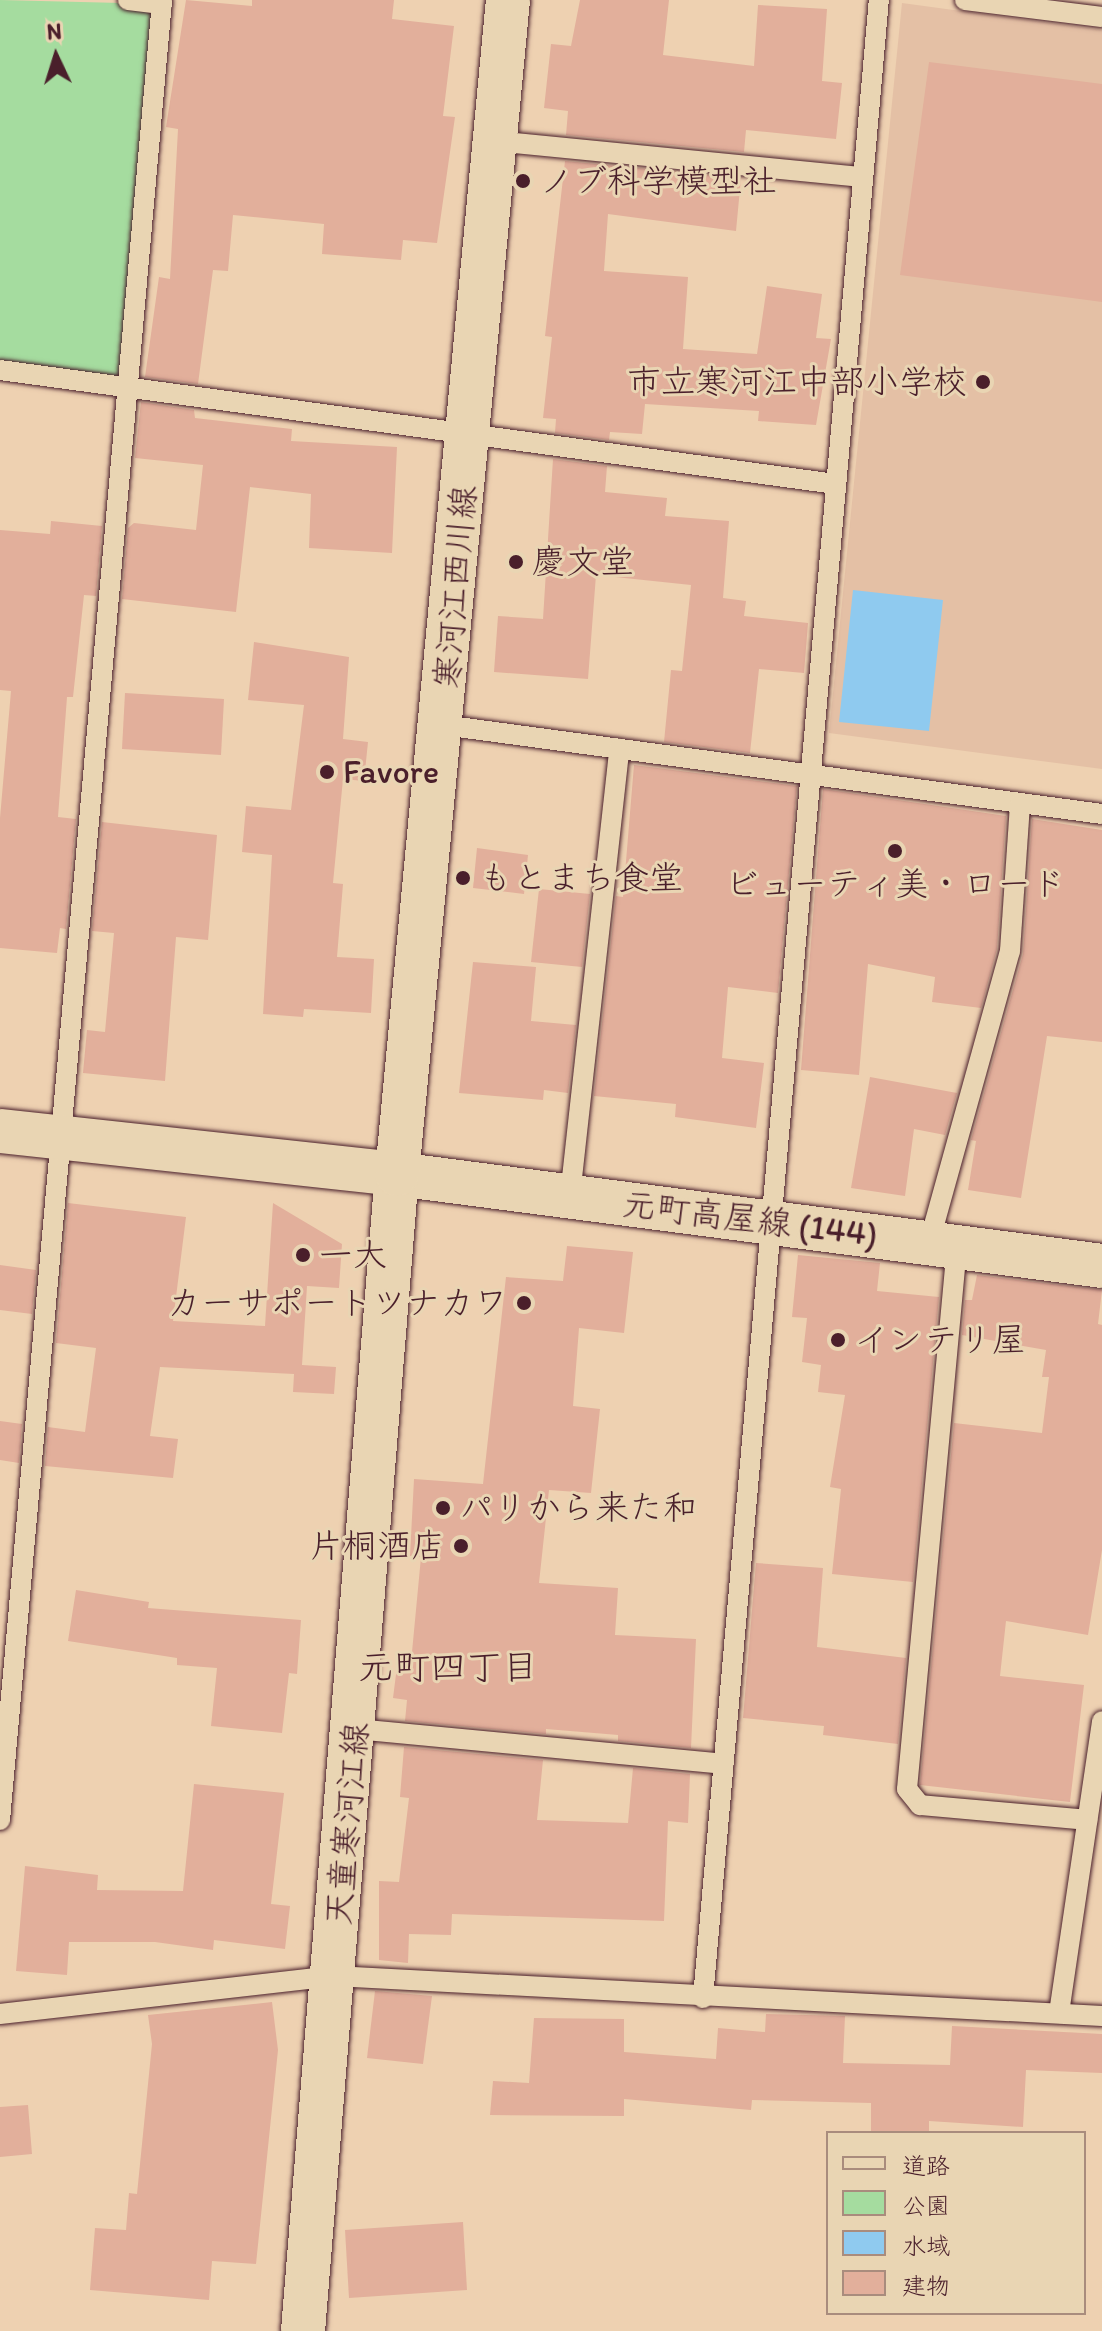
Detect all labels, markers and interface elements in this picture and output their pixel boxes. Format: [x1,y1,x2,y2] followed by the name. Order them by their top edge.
[16,16,96,96] north arrow
[46,18,63,46] text: N
[539,161,777,201] place label: ノブ科学模型社
[514,172,532,190] marker: ノブ科学模型社
[627,362,967,402] place label: 市立寒河江中部小学校
[974,373,992,391] marker: 市立寒河江中部小学校
[426,484,484,690] street label: 寒河江西川線
[532,542,634,582] place label: 慶文堂
[507,553,525,571] marker: 慶文堂
[343,752,439,792] place label: Favore
[318,763,336,781] marker: Favore
[886,842,904,860] marker: ビューティ美・ロード
[479,858,683,898] place label: もとまち食堂
[725,864,1065,904] place label: ビューティ美・ロード
[454,869,472,887] marker: もとまち食堂
[620,1183,880,1255] street label: 元町高屋線 (144)
[319,1235,387,1275] place label: 一大
[294,1246,312,1264] marker: 一大
[168,1283,508,1323] place label: カーサポートツナカワ
[515,1294,533,1312] marker: カーサポートツナカワ
[854,1320,1024,1360] place label: インテリ屋
[829,1331,847,1349] marker: インテリ屋
[459,1488,697,1528] place label: パリから来た和
[434,1499,452,1517] marker: パリから来た和
[309,1526,445,1566] place label: 片桐酒店
[452,1537,470,1555] marker: 片桐酒店
[358,1645,538,1689] district label: 元町四丁目
[318,1721,376,1927] street label: 天童寒河江線
[826,2131,1086,2315] legend
[902,2151,950,2180] text: 道路
[902,2191,950,2220] text: 公園
[902,2231,950,2260] text: 水域
[902,2271,950,2300] text: 建物

